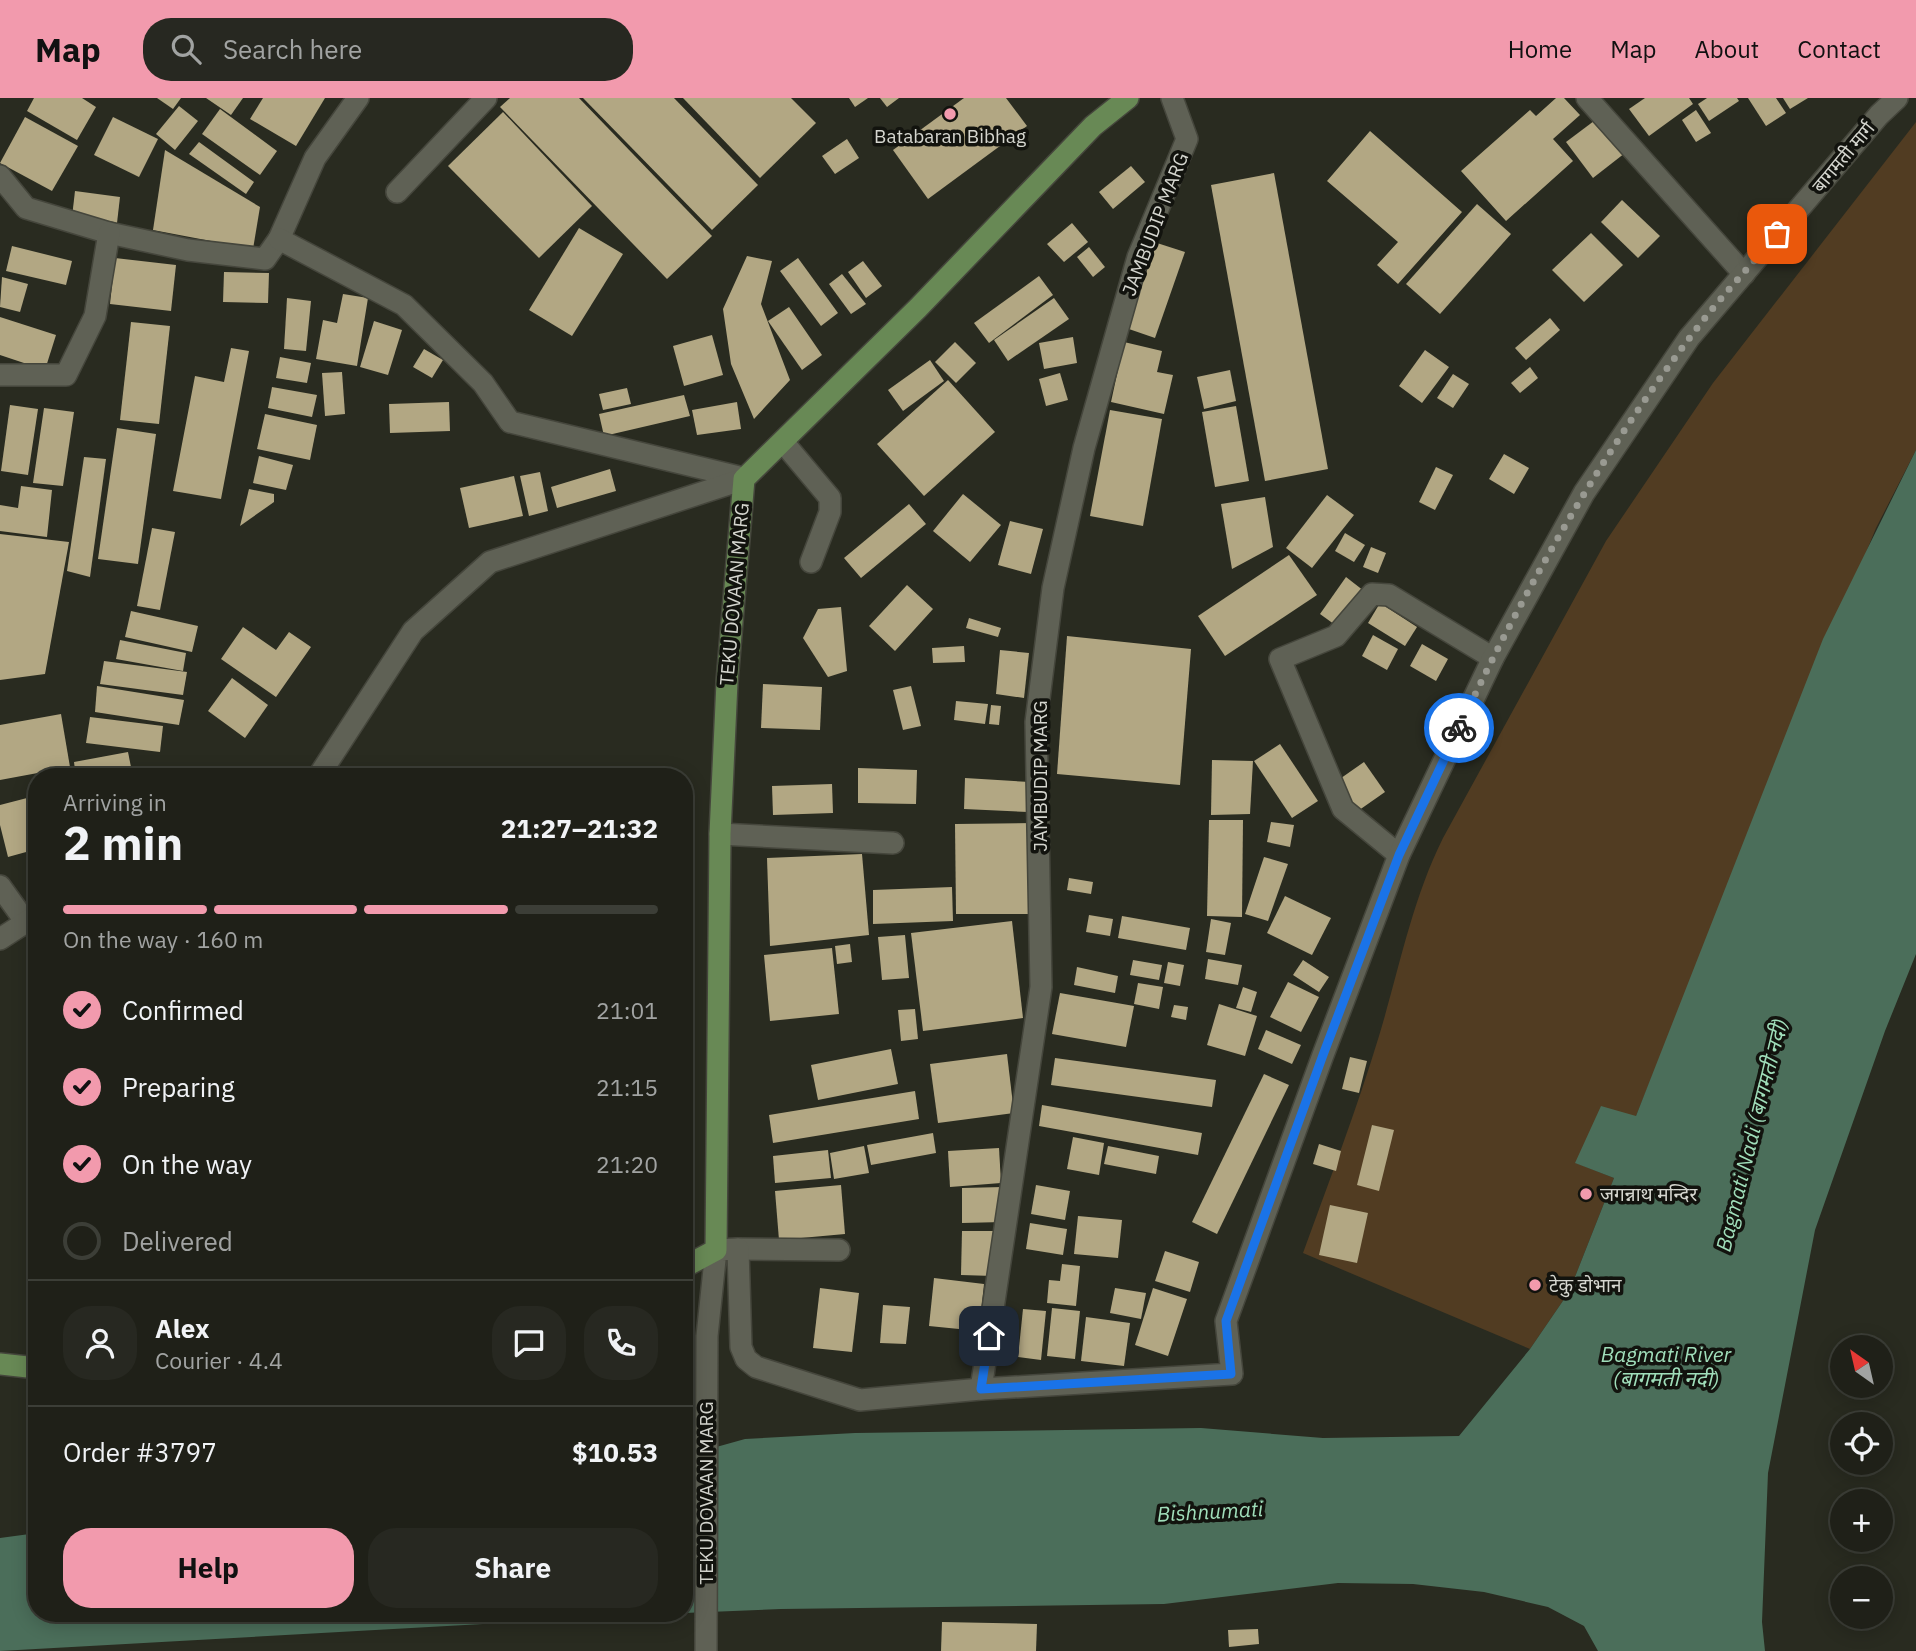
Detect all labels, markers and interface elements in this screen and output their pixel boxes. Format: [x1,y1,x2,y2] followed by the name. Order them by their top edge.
[143,18,633,81] search box
[35,28,101,71] text: Map
[167,30,205,68] icon: search
[223,32,362,66] text: Search here
[1508,33,1572,65] text: Home
[1610,33,1656,65] text: Map
[1694,33,1759,65] text: About
[1797,33,1881,65] text: Contact
[942,106,958,122] marker: Batabaran Bibhag
[1806,116,1880,197] street label: बागमती मार्ग
[874,124,1026,148] place label: Batabaran Bibhag
[1117,149,1193,299] street label: JAMBUDIP MARG
[1747,204,1807,264] pin
[1758,215,1796,253] icon: bag
[714,502,754,686] street label: TEKU DOVAAN MARG
[1424,693,1494,763] courier
[1028,700,1052,852] street label: JAMBUDIP MARG
[1440,709,1478,747] icon: bike
[63,787,167,817] text: Arriving in
[501,811,658,845] text: 21:27–21:32
[63,813,183,873] text: 2 min
[63,924,263,954] text: On the way · 160 m
[63,991,101,1029] icon: check
[122,993,244,1027] text: Confirmed
[596,995,658,1025] text: 21:01
[1709,1016,1793,1254] water label: Bagmati Nadi (बागमती नदी)
[63,1068,101,1106] icon: check
[122,1070,235,1104] text: Preparing
[596,1072,658,1102] text: 21:15
[63,1145,101,1183] icon: check
[122,1147,252,1181] text: On the way
[596,1149,658,1179] text: 21:20
[1600,1182,1698,1206] place label: जगन्नाथ मन्दिर
[1578,1186,1594,1202] marker: जगन्नाथ मन्दिर
[122,1224,233,1258] text: Delivered
[1549,1273,1622,1298] place label: टेकु डोभान
[1527,1277,1543,1293] marker: टेकु डोभान
[63,1306,137,1380] button: person
[492,1306,566,1380] button: chat
[584,1306,658,1380] button: phone
[959,1306,1019,1366] pin
[155,1311,209,1345] text: Alex
[970,1317,1008,1355] icon: home
[1830,1335,1894,1398] north arrow
[1830,1335,1893,1629] map controls
[1601,1340,1733,1392] water label: Bagmati River (बागमती नदी)
[155,1345,283,1375] text: Courier · 4.4
[694,1401,718,1585] street label: TEKU DOVAAN MARG
[1830,1412,1893,1475] button: locate
[63,1435,217,1469] text: Order #3797
[572,1435,658,1469] text: $10.53
[1830,1489,1893,1552] button: +
[1156,1494,1264,1528] water label: Bishnumati
[63,1528,354,1608] button: Help
[368,1528,658,1608] button: Share
[1830,1566,1893,1629] button: −

